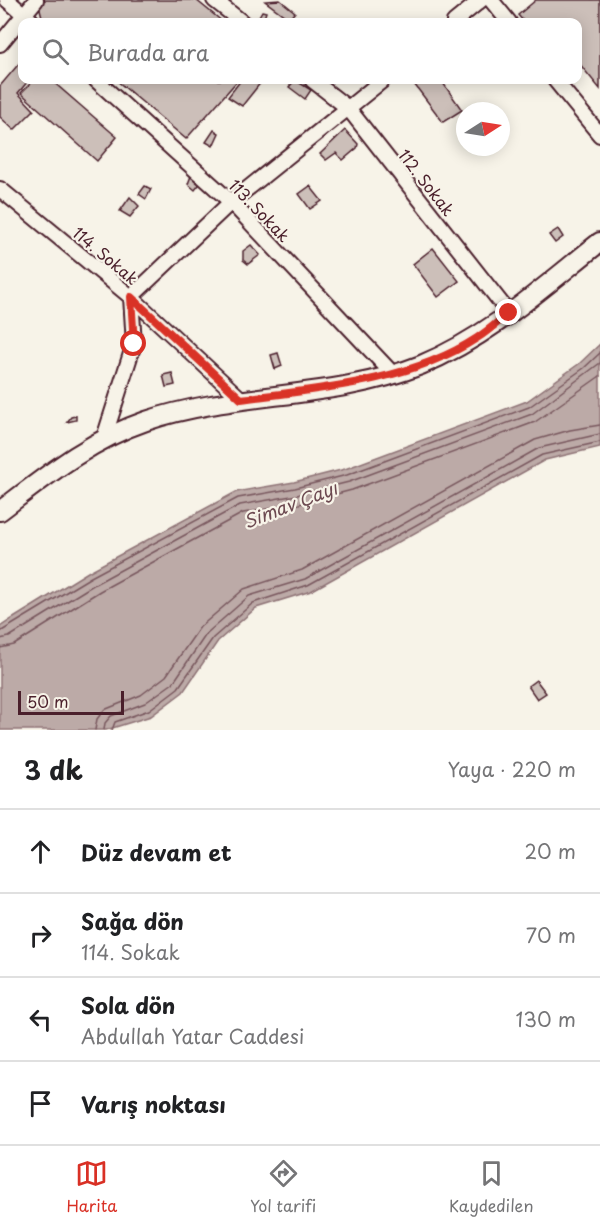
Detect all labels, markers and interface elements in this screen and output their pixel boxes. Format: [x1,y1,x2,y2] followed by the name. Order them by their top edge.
[18,18,582,84] search box
[39,35,72,68] icon: search
[87,35,209,68] text: Burada ara
[456,102,510,156] north arrow
[393,144,461,220] street label: 112. Sokak
[224,173,296,247] street label: 113. Sokak
[68,220,144,290] street label: 114. Sokak
[495,299,521,325] route end
[120,330,146,356] route start
[239,473,342,534] water label: Simav Çayı
[18,688,124,716] scale bar
[27,689,68,713] text: 50 m
[24,750,83,789] text: 3 dk
[448,754,576,784] text: Yaya · 220 m
[24,835,57,868] icon: ahead
[81,835,232,868] text: Düz devam et
[524,836,576,866] text: 20 m
[81,904,184,937] text: Sağa dön
[24,919,57,952] icon: right
[526,920,576,950] text: 70 m
[81,937,180,967] text: 114. Sokak
[81,988,175,1021] text: Sola dön
[24,1003,57,1036] icon: left
[516,1004,576,1034] text: 130 m
[81,1021,304,1051] text: Abdullah Yatar Caddesi
[24,1087,57,1120] icon: arrive
[81,1087,226,1120] text: Varış noktası
[66,1157,117,1217] tab: Harita
[250,1157,316,1217] tab: Yol tarifi
[449,1157,534,1217] tab: Kaydedilen

